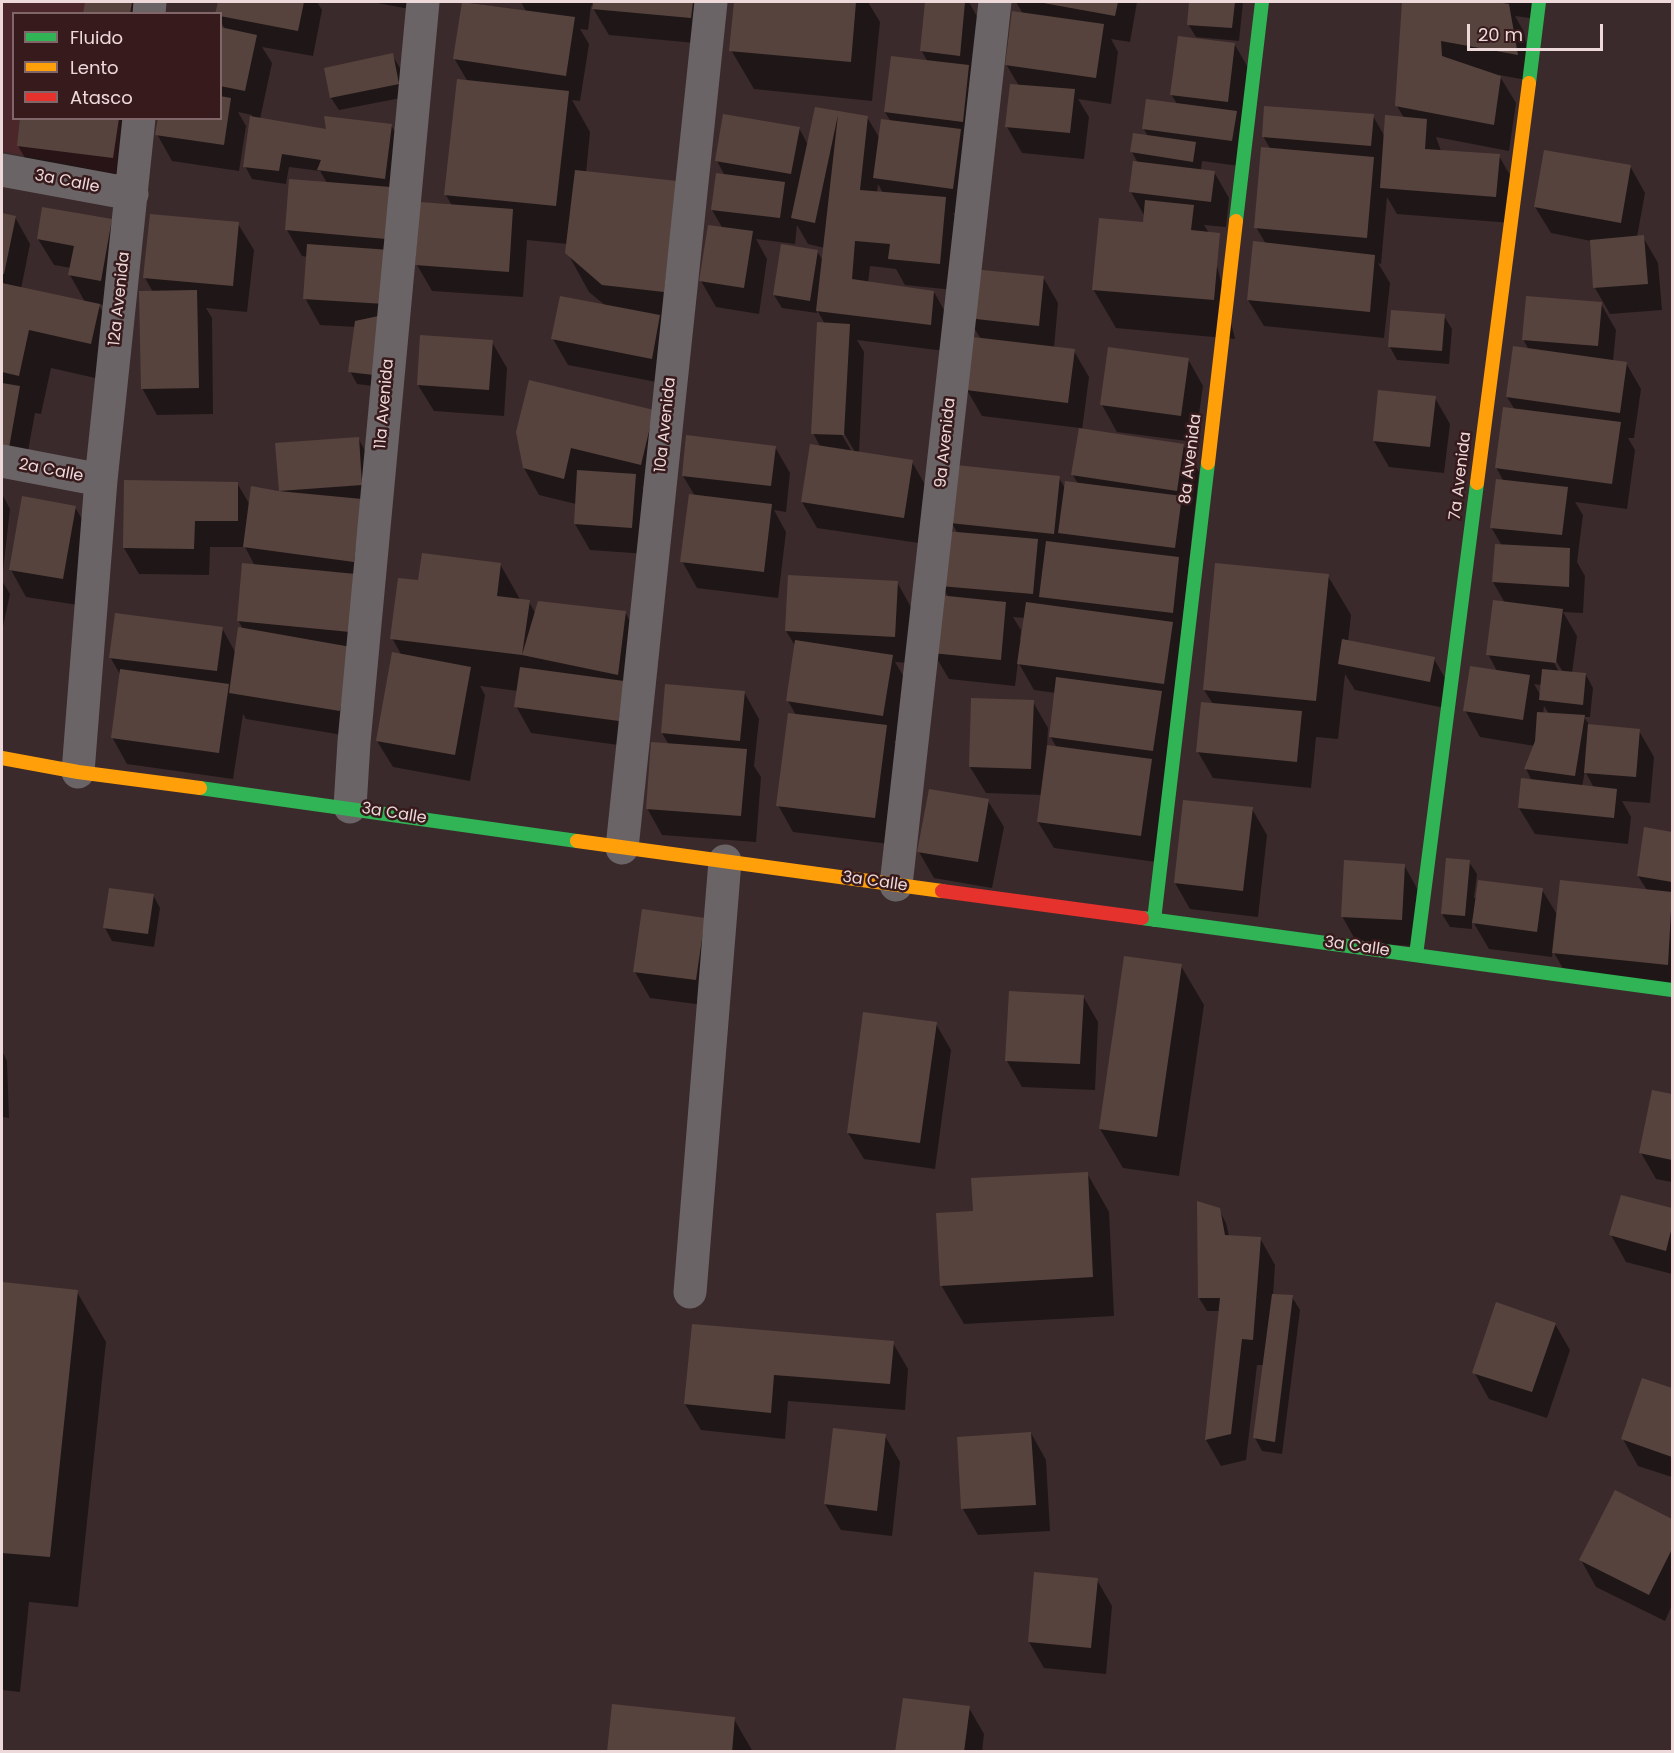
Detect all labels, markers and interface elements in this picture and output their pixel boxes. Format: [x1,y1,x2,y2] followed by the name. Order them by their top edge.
[12,12,222,120] legend
[1470,12,1606,50] scale bar
[1478,22,1523,47] text: 20 m
[70,25,123,50] text: Fluido
[70,55,119,80] text: Lento
[70,85,133,110] text: Atasco
[33,166,101,198] street label: 3a Calle
[105,251,135,347] street label: 12a Avenida
[371,358,399,450] street label: 11a Avenida
[651,376,681,474] street label: 10a Avenida
[932,397,960,489] street label: 9a Avenida
[1176,413,1206,505] street label: 8a Avenida
[1446,431,1476,521] street label: 7a Avenida
[17,455,85,487] street label: 2a Calle
[360,799,428,829] street label: 3a Calle
[841,868,909,896] street label: 3a Calle
[1323,933,1391,961] street label: 3a Calle

